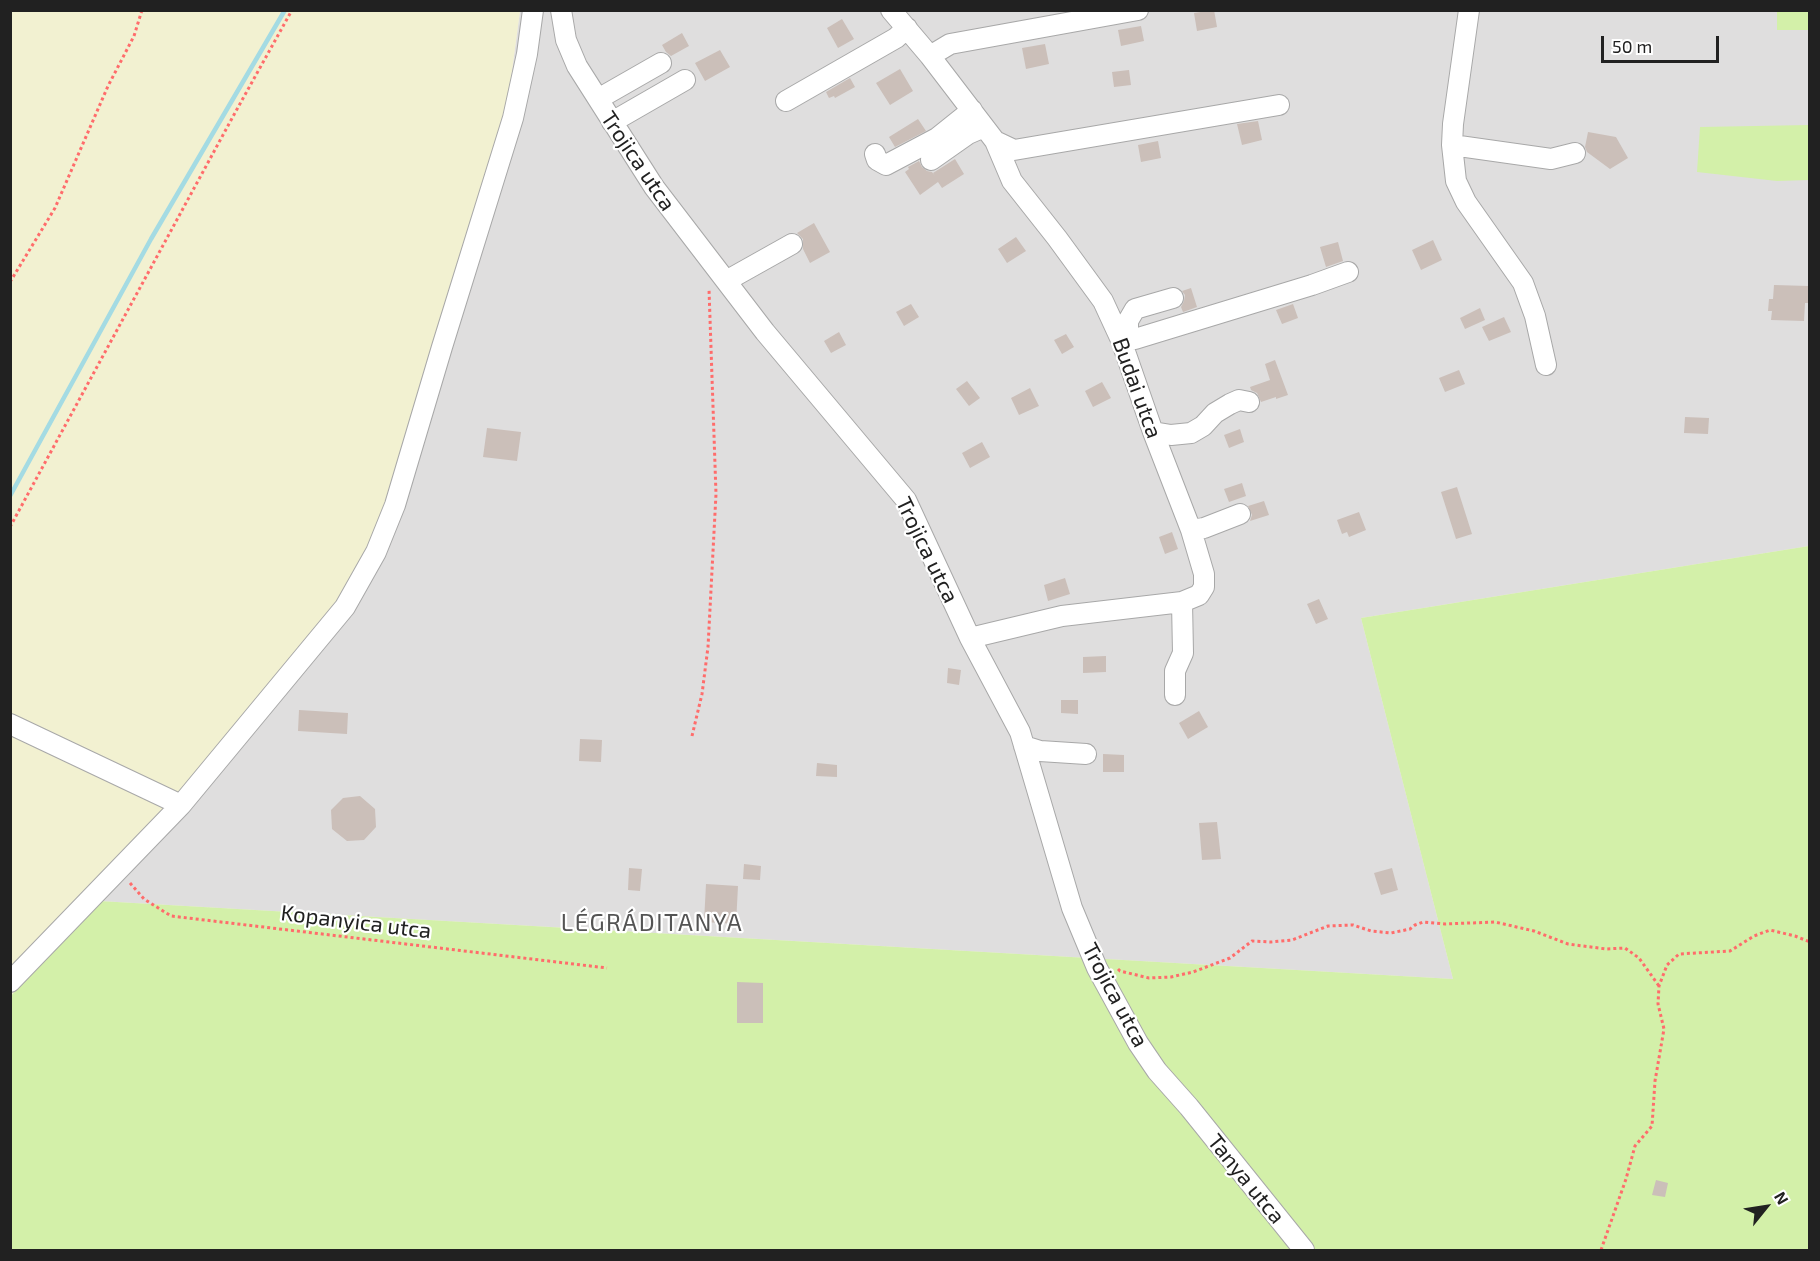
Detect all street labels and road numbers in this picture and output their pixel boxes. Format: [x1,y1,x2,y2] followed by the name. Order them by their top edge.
[595,106,681,216] street label: Trojica utca
[1107,334,1167,442] street label: Budai utca
[890,493,964,607] street label: Trojica utca
[279,900,433,944] street label: Kopanyica utca
[1077,938,1153,1052] street label: Trojica utca
[1202,1129,1290,1229] street label: Tanya utca

